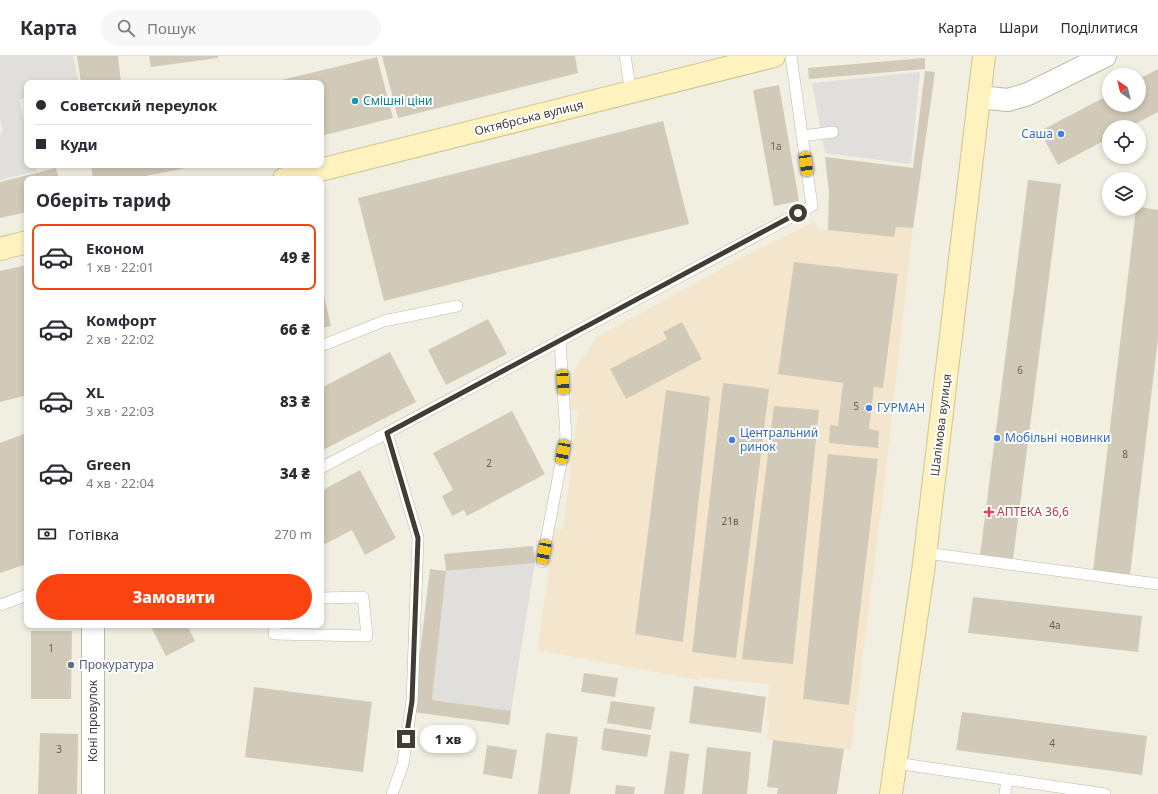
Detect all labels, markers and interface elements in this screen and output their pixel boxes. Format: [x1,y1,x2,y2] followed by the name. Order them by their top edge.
[101,10,381,46] search box
[20,15,77,41] text: Карта
[115,17,137,39] icon: search
[147,18,196,38] text: Пошук
[938,18,977,37] text: Карта
[999,18,1038,37] text: Шари
[1060,18,1138,37] text: Поділитися
[1102,68,1146,112] north arrow
[1102,68,1146,216] map controls
[363,92,433,109] place label: Смішні ціни
[60,95,217,115] text: Советский переулок
[350,96,360,106] marker: Смішні ціни
[473,96,585,139] street label: Октябрська вулиця
[1102,120,1146,164] button: locate
[1021,125,1053,142] place label: Саша
[1056,129,1066,139] marker: Саша
[60,134,98,154] text: Куди
[770,139,782,153] house number: 1а
[798,151,814,177] car
[1102,172,1146,216] button: layers
[36,188,171,212] text: Оберіть тариф
[789,204,807,222] route start
[86,238,144,258] text: Економ
[38,239,74,275] icon: car
[280,247,310,267] text: 49 ₴
[86,258,154,276] text: 1 хв · 22:01
[86,310,156,330] text: Комфорт
[38,311,74,347] icon: car
[280,319,310,339] text: 66 ₴
[86,330,154,348] text: 2 хв · 22:02
[1017,363,1023,377] house number: 6
[556,370,570,394] car
[926,373,955,477] street label: Шалімова вулиця
[86,382,104,402] text: XL
[38,383,74,419] icon: car
[280,391,310,411] text: 83 ₴
[853,399,859,413] house number: 5
[877,399,925,416] place label: ГУРМАН
[86,402,154,420] text: 3 хв · 22:03
[864,403,874,413] marker: ГУРМАН
[740,424,818,455] place label: Центральний ринок
[1005,429,1110,446] place label: Мобільні новинки
[992,433,1002,443] marker: Мобільні новинки
[727,435,737,445] marker: Центральний ринок
[555,439,571,465] car
[1122,447,1128,461] house number: 8
[86,454,131,474] text: Green
[38,455,74,491] icon: car
[486,456,492,470] house number: 2
[280,463,310,483] text: 34 ₴
[86,474,154,492] text: 4 хв · 22:04
[997,503,1069,520] place label: АПТЕКА 36,6
[984,507,994,517] marker: АПТЕКА 36,6
[721,514,739,528] house number: 21в
[36,523,58,545] icon: cash
[68,524,119,544] text: Готівка
[274,525,312,543] text: 270 m
[536,539,552,565] car
[36,574,312,620] button: Замовити
[1049,618,1061,632] house number: 4а
[48,641,54,655] house number: 1
[79,656,154,673] place label: Прокуратура
[66,660,76,670] marker: Прокуратура
[84,679,101,762] street label: Коні провулок
[420,725,476,753] callout: 1 хв
[397,730,415,748] route end
[435,730,461,748] text: 1 хв
[1049,736,1055,750] house number: 4
[56,742,62,756] house number: 3

